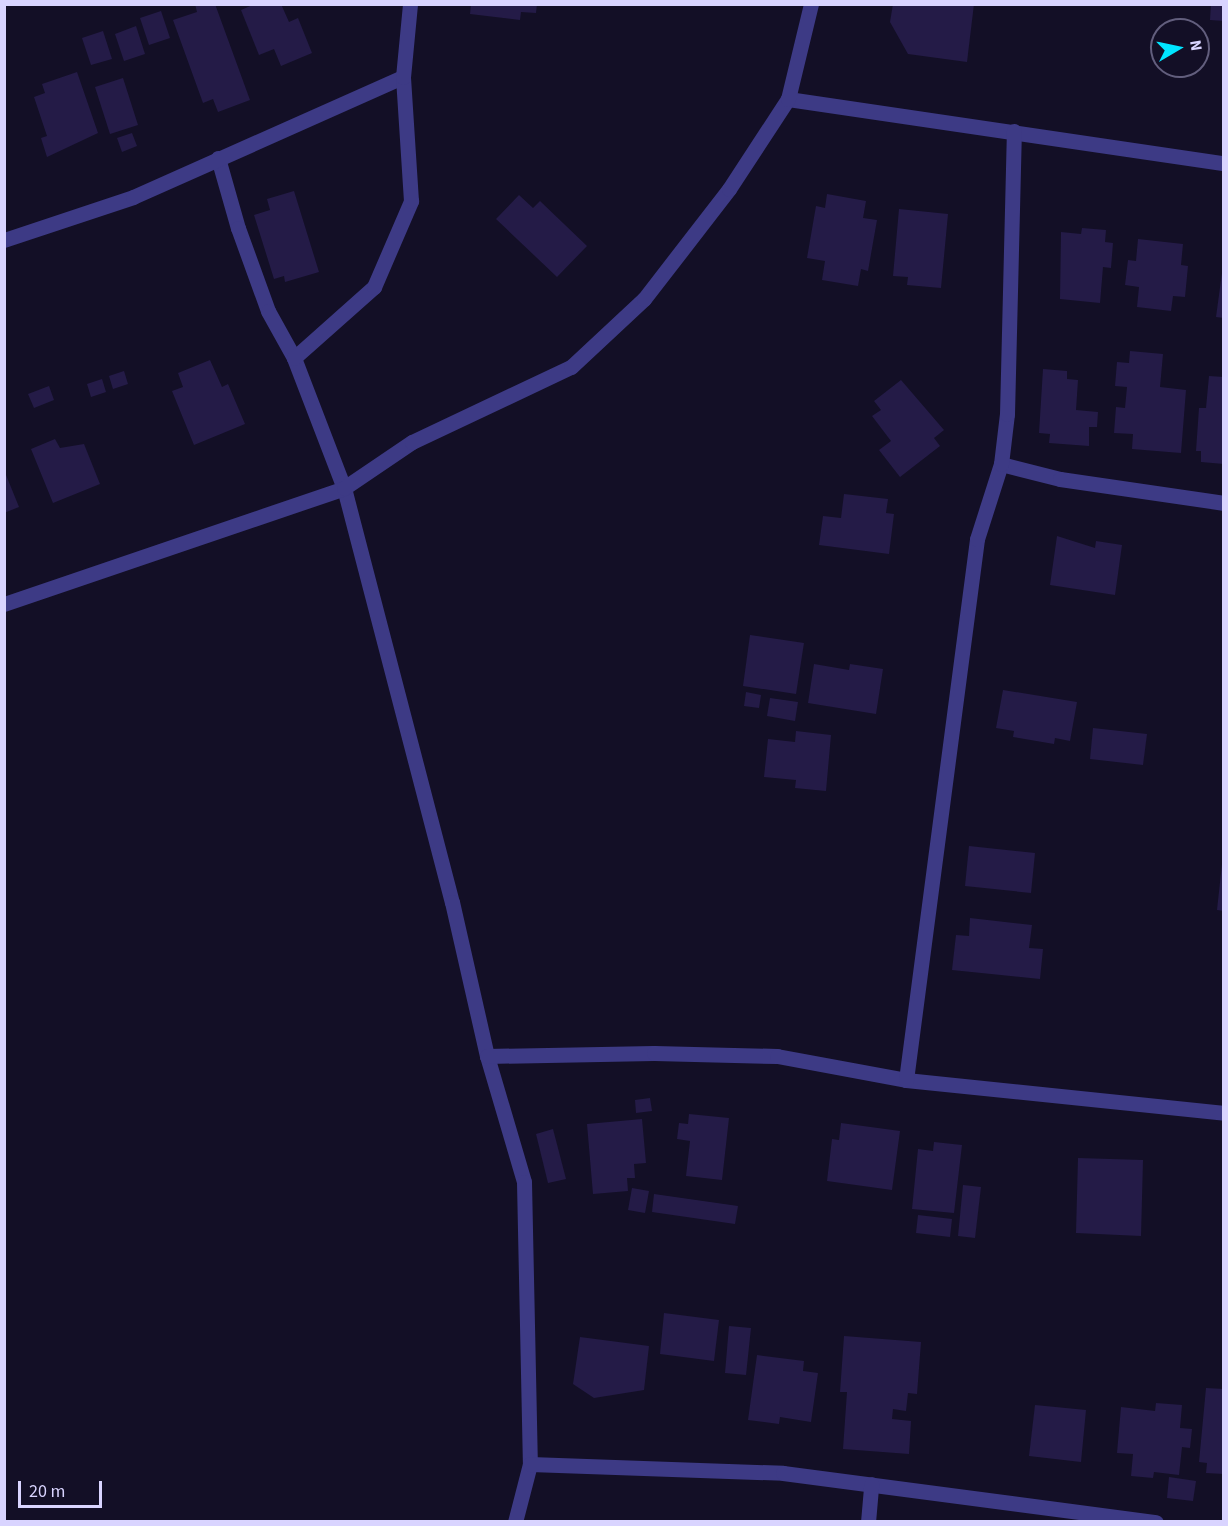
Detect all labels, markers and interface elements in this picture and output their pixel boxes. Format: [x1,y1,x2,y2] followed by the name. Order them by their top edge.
[1150,18,1210,78] north arrow
[1184,39,1207,52] text: N
[21,1469,105,1507] scale bar
[29,1479,65,1504] text: 20 m

